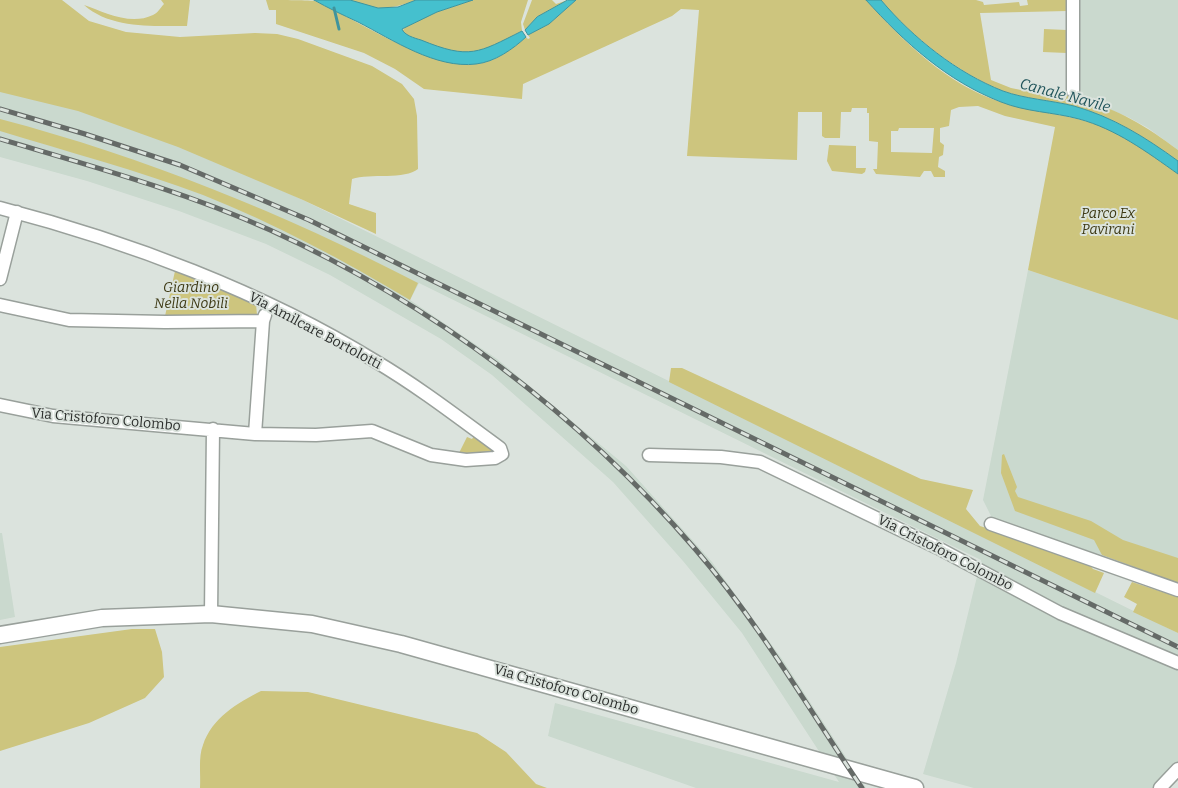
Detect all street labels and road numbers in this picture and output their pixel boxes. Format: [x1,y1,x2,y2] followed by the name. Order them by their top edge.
[246,289,384,373] street label: Via Amilcare Bortolotti
[31,405,181,435] street label: Via Cristoforo Colombo
[874,512,1016,594] street label: Via Cristoforo Colombo
[492,661,640,719] street label: Via Cristoforo Colombo

